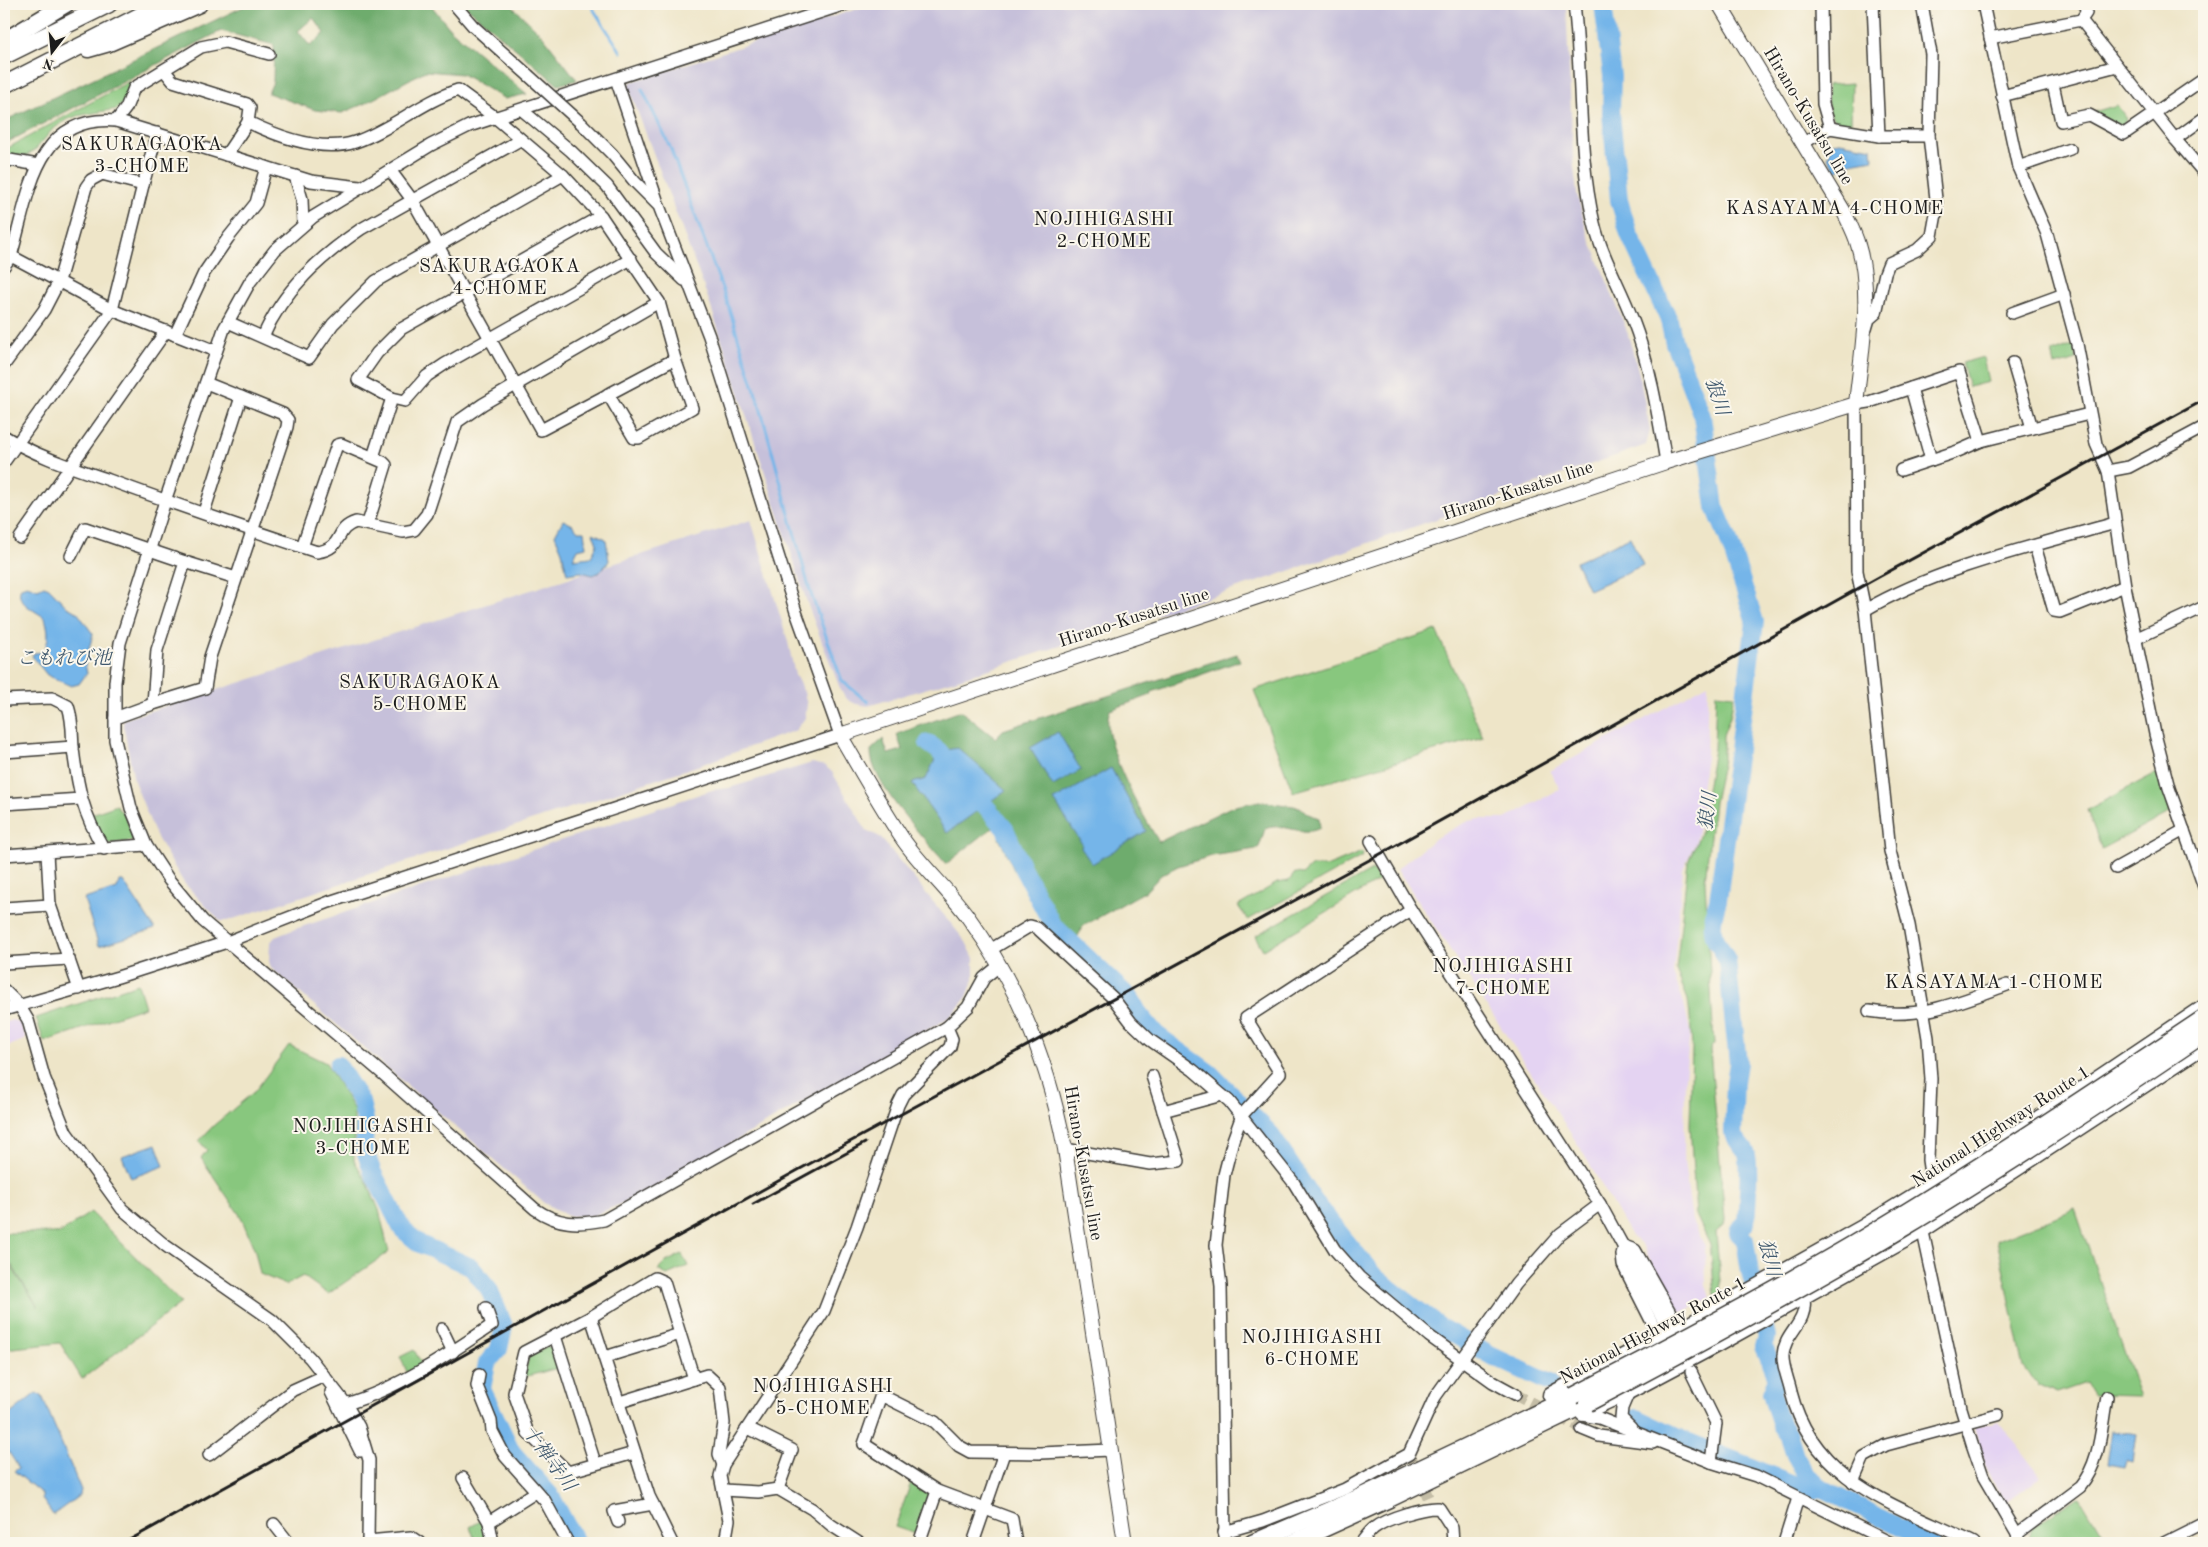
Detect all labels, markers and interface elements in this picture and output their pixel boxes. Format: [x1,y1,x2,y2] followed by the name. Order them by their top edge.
[28,28,78,78] north arrow
[1760,44,1856,188] street label: Hirano-Kusatsu line
[41,55,56,72] text: N
[61,136,223,177] district label: SAKURAGAOKA 3-CHOME
[1726,200,1944,219] district label: KASAYAMA 4-CHOME
[1034,211,1174,252] district label: NOJIHIGASHI 2-CHOME
[419,258,581,299] district label: SAKURAGAOKA 4-CHOME
[1701,375,1733,420] water label: 狼川
[1441,458,1595,524] street label: Hirano-Kusatsu line
[1057,585,1211,651] street label: Hirano-Kusatsu line
[16,648,113,669] water label: こもれび池
[339,674,501,715] district label: SAKURAGAOKA 5-CHOME
[1695,789,1721,831] water label: 狼川
[1433,958,1573,999] district label: NOJIHIGASHI 7-CHOME
[1885,974,2103,993] district label: KASAYAMA 1-CHOME
[1909,1063,2093,1191] street label: National Highway Route 1
[1061,1084,1105,1242] street label: Hirano-Kusatsu line
[293,1118,433,1159] district label: NOJIHIGASHI 3-CHOME
[1754,1237,1784,1281] water label: 狼川
[1557,1274,1749,1388] street label: National Highway Route 1
[1242,1329,1382,1370] district label: NOJIHIGASHI 6-CHOME
[753,1378,893,1419] district label: NOJIHIGASHI 5-CHOME
[518,1421,581,1497] water label: 十禅寺川

